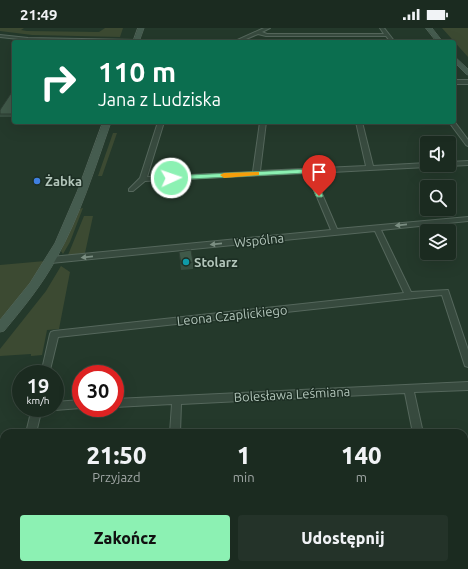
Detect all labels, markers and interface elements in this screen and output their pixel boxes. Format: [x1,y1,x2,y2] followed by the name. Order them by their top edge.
[20,6,58,23] text: 21:49
[32,56,84,108] icon: right
[98,56,176,87] text: 110 m
[98,89,221,109] text: Jana z Ludziska
[420,136,456,260] map controls
[420,136,456,172] button: sound
[302,155,336,196] pin
[150,157,192,199] position arrow
[308,161,330,183] icon: arrive
[45,174,82,188] place label: Żabka
[32,176,42,186] marker: Żabka
[420,180,456,216] button: search
[395,222,407,229] one-way arrow
[420,224,456,260] button: layers
[233,230,285,250] street label: Wspólna
[210,241,222,247] one-way arrow
[81,254,93,260] one-way arrow
[194,255,238,269] place label: Stolarz
[181,257,191,267] marker: Stolarz
[176,302,288,328] street label: Leona Czaplickiego
[72,365,124,417] speed limit sign: 30
[27,374,49,397] text: 19
[233,384,351,404] street label: Bolesława Leśmiana
[26,395,50,406] text: km/h
[86,442,146,469] text: 21:50
[237,442,250,469] text: 1
[341,442,382,469] text: 140
[92,470,141,484] text: Przyjazd
[233,470,255,484] text: min
[356,470,367,484] text: m
[20,515,230,561] button: Zakończ
[238,515,448,561] button: Udostępnij

